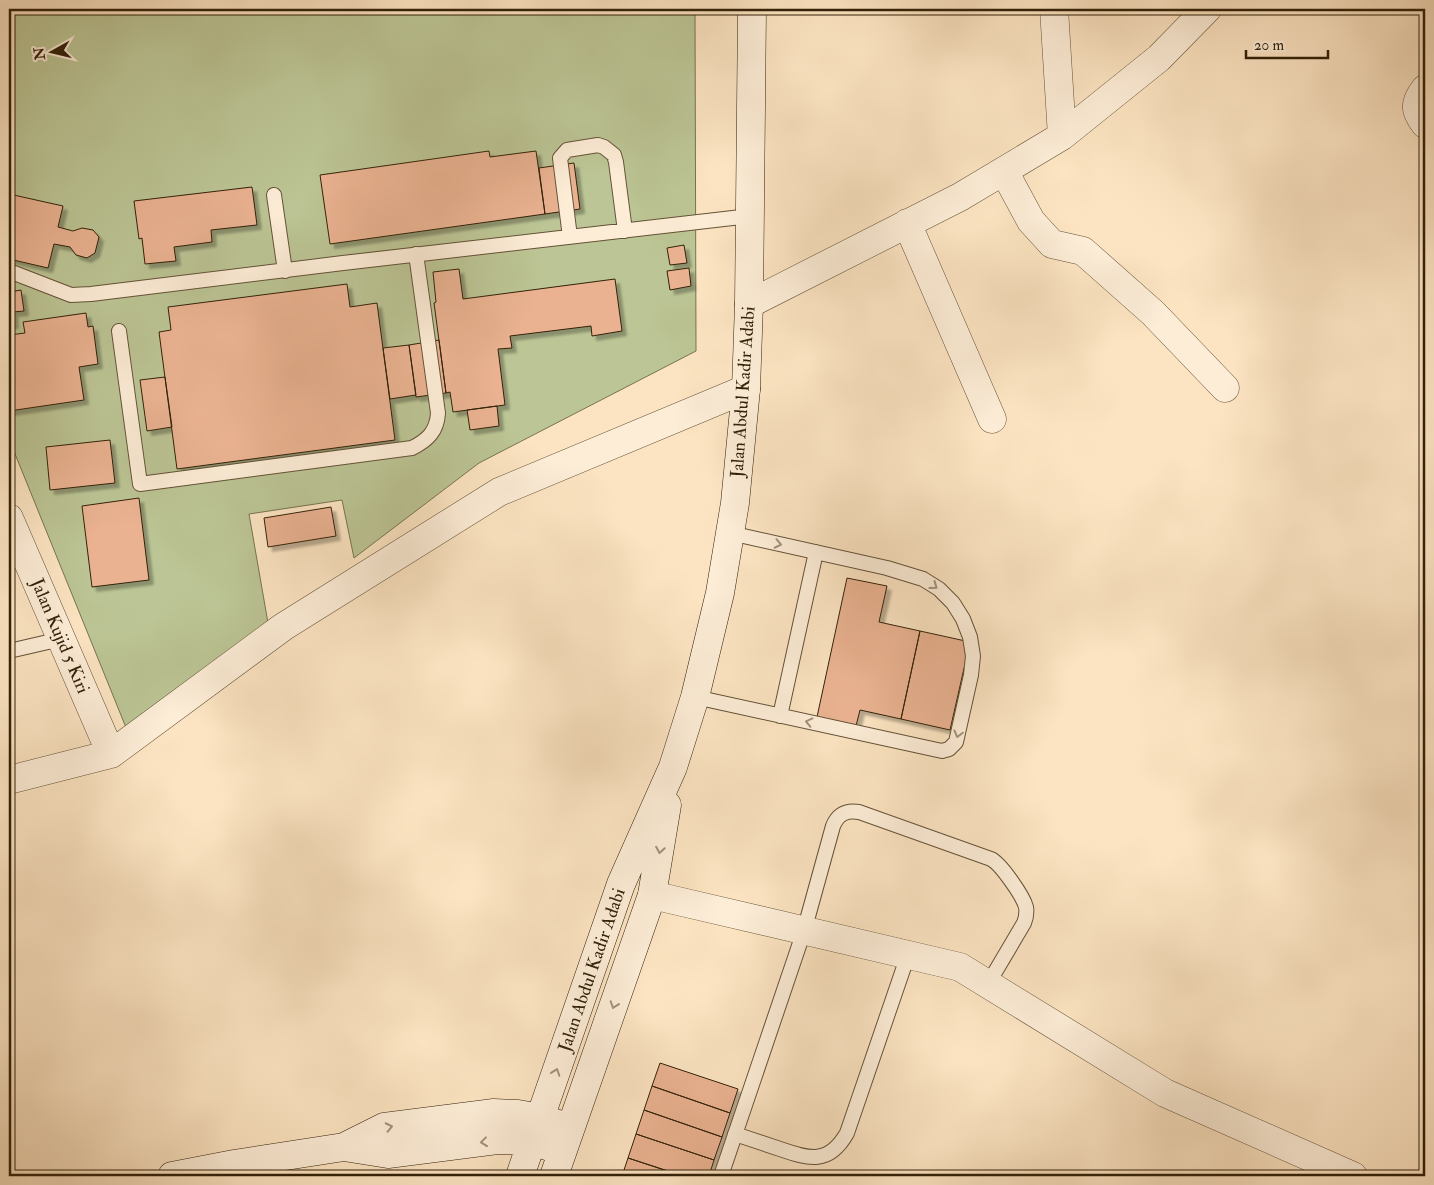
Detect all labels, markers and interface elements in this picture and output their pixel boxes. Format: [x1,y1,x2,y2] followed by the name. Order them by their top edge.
[28,28,78,78] north arrow
[1246,28,1329,60] scale bar
[1254,36,1284,55] text: 20 m
[30,46,49,62] text: N
[725,305,760,479] street label: Jalan Abdul Kadir Adabi
[773,538,782,548] one-way arrow
[25,574,95,697] street label: Jalan Kujid 5 Kiri
[928,580,938,589] one-way arrow
[804,717,813,728] one-way arrow
[953,729,964,738] one-way arrow
[655,845,665,854] one-way arrow
[553,885,631,1056] street label: Jalan Abdul Kadir Adabi
[610,1000,620,1009] one-way arrow
[550,1068,560,1076] one-way arrow
[384,1123,393,1133] one-way arrow
[480,1136,488,1147] one-way arrow

